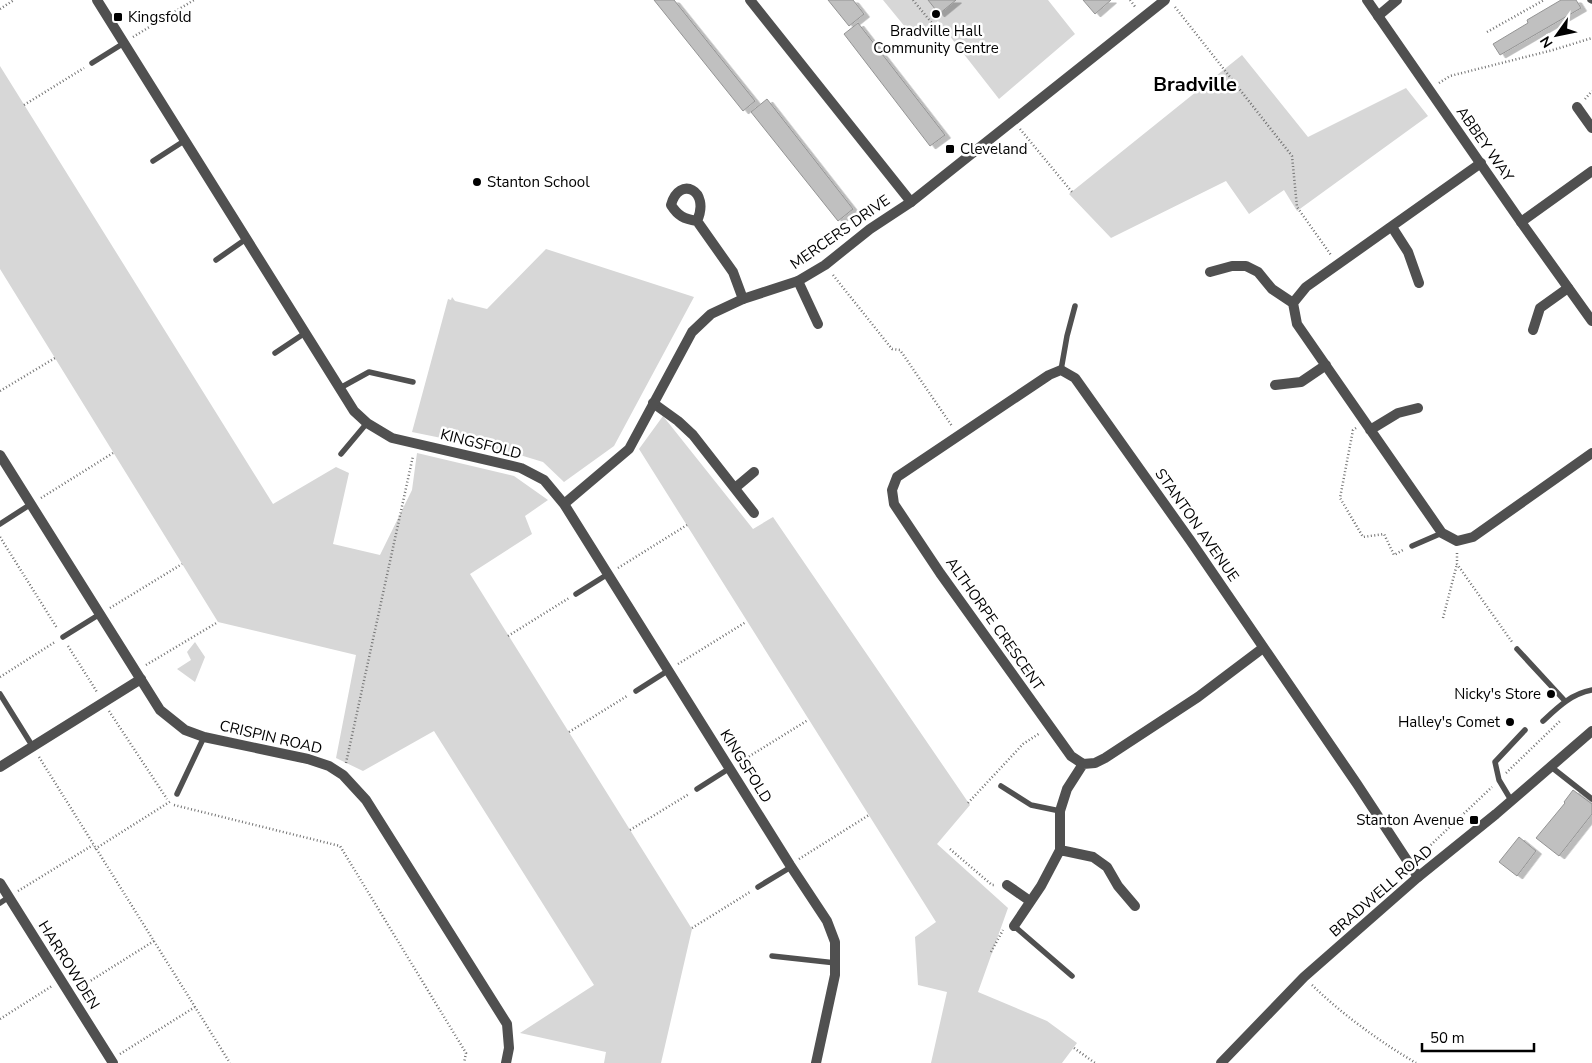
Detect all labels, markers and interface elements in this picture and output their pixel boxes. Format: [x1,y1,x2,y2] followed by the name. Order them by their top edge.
[128,7,192,27] place label: Kingsfold
[930,8,942,20] marker: Bradville Hall Community Centre
[1532,10,1582,60] north arrow
[112,11,124,23] marker: Kingsfold
[873,21,999,58] place label: Bradville Hall Community Centre
[1536,32,1557,51] text: N
[1153,71,1237,98] district label: Bradville
[1452,103,1519,186] street label: ABBEY WAY
[960,139,1028,159] place label: Cleveland
[944,143,956,155] marker: Cleveland
[487,172,590,192] place label: Stanton School
[471,176,483,188] marker: Stanton School
[786,190,894,274] street label: MERCERS DRIVE
[438,424,524,464] street label: KINGSFOLD
[1150,464,1244,586] street label: STANTON AVENUE
[941,553,1049,695] street label: ALTHORPE CRESCENT
[1454,684,1541,704] place label: Nicky's Store
[1545,688,1557,700] marker: Nicky's Store
[1398,712,1501,732] place label: Halley's Comet
[218,715,324,759] street label: CRISPIN ROAD
[1504,716,1516,728] marker: Halley's Comet
[715,725,777,807] street label: KINGSFOLD
[1356,810,1464,830] place label: Stanton Avenue
[1468,814,1480,826] marker: Stanton Avenue
[1325,841,1437,941] street label: BRADWELL ROAD
[34,917,104,1013] street label: HARROWDEN
[1422,1020,1534,1052] scale bar
[1430,1028,1465,1048] text: 50 m

